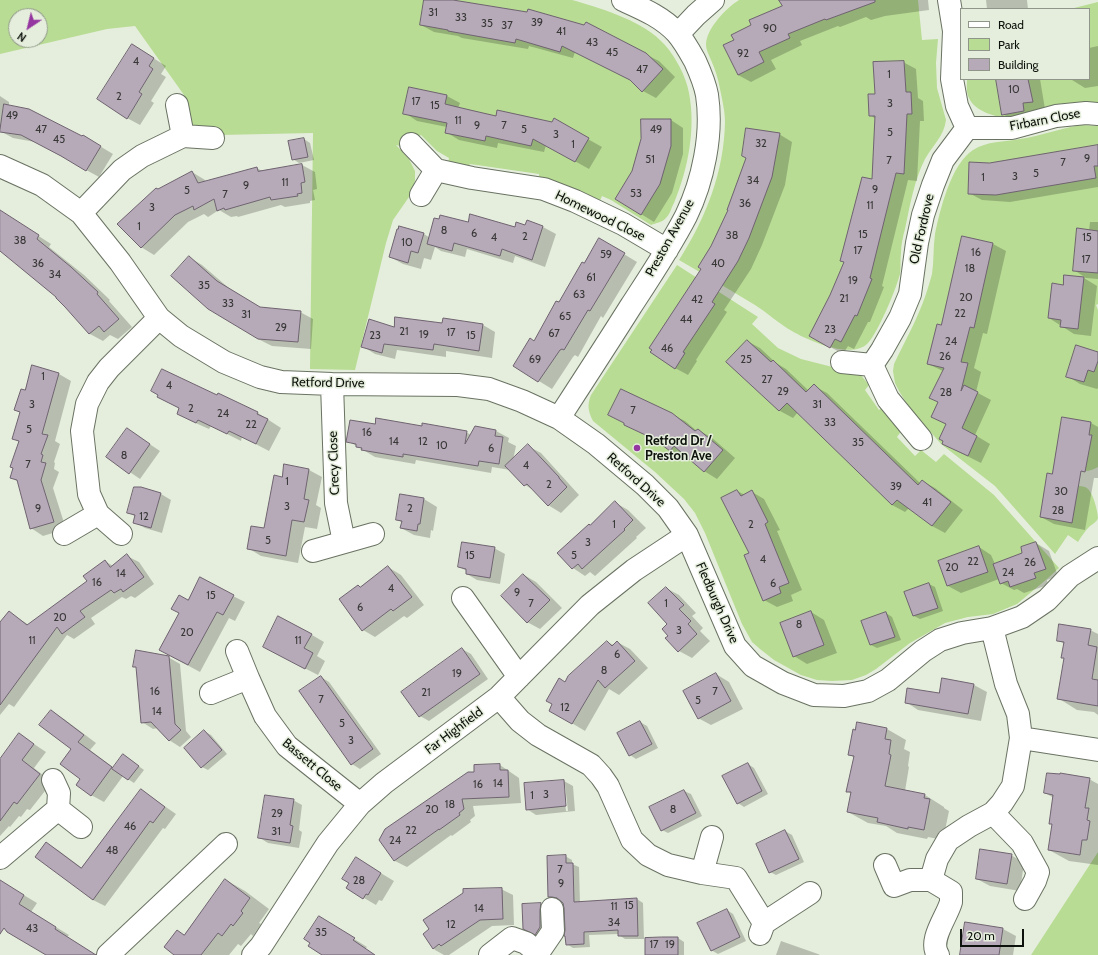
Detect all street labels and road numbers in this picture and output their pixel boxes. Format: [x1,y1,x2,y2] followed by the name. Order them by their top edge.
[1008,106,1082,134] street label: Firbarn Close
[552,187,648,245] street label: Homewood Close
[906,192,938,266] street label: Old Fordrove
[642,197,698,279] street label: Preston Avenue
[291,375,365,391] street label: Retford Drive
[325,431,343,495] street label: Crecy Close
[604,450,668,510] street label: Retford Drive
[692,560,742,646] street label: Fledburgh Drive
[422,704,486,758] street label: Far Highfield
[279,735,345,795] street label: Bassett Close

